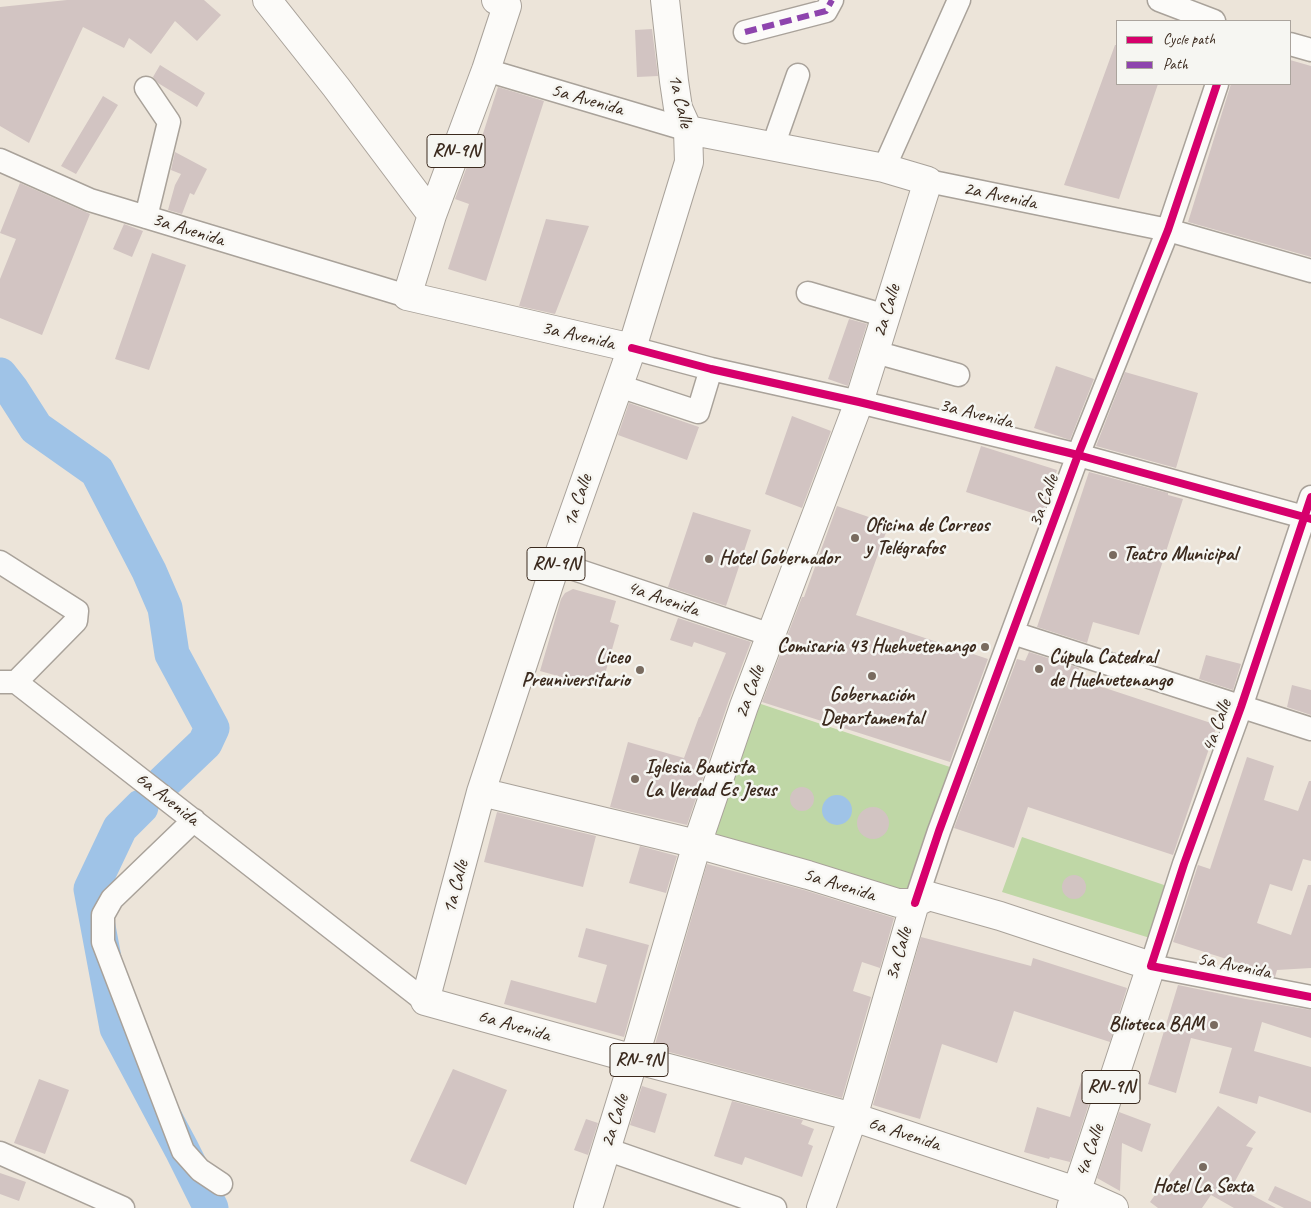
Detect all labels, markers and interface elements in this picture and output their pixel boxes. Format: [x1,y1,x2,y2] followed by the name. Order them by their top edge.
[1116,20,1291,85] legend
[1163,30,1215,49] text: Cycle path
[1163,55,1188,74] text: Path
[662,72,698,130] street label: 1a Calle
[548,78,626,122] street label: 5a Avenida
[427,134,485,168] road number: RN-9N
[961,177,1039,215] street label: 2a Avenida
[149,208,227,252] street label: 3a Avenida
[868,282,906,340] street label: 2a Calle
[539,316,617,356] street label: 3a Avenida
[937,393,1015,435] street label: 3a Avenida
[558,472,598,530] street label: 1a Calle
[1023,472,1065,530] street label: 3a Calle
[865,514,989,561] place label: Oficina de Correos y Telégrafos
[849,532,861,544] marker: Oficina de Correos y Telégrafos
[1123,543,1237,567] place label: Teatro Municipal
[719,547,839,571] place label: Hotel Gobernador
[527,548,585,580] road number: RN-9N
[1107,549,1119,561] marker: Teatro Municipal
[703,553,715,565] marker: Hotel Gobernador
[624,576,702,622] street label: 4a Avenida
[777,635,975,659] place label: Comisaria 43 Huehuetenango
[979,641,991,653] marker: Comisaria 43 Huehuetenango
[521,646,630,693] place label: Liceo Preuniversitario
[1049,646,1172,693] place label: Cúpula Catedral de Huehuetenango
[729,663,771,721] street label: 2a Calle
[1033,663,1045,675] marker: Cúpula Catedral de Huehuetenango
[634,664,646,676] marker: Liceo Preuniversitario
[866,670,878,682] marker: Gobernación Departamental
[821,684,923,731] place label: Gobernación Departamental
[1196,697,1238,755] street label: 4a Calle
[645,756,776,803] place label: Iglesia Bautista La Verdad Es Jesus
[130,767,204,831] street label: 6a Avenida
[629,773,641,785] marker: Iglesia Bautista La Verdad Es Jesus
[437,858,475,916] street label: 1a Calle
[800,863,878,907] street label: 5a Avenida
[880,925,918,983] street label: 3a Calle
[1195,947,1273,985] street label: 5a Avenida
[475,1004,553,1048] street label: 6a Avenida
[1109,1013,1204,1037] place label: Blioteca BAM
[1208,1019,1220,1031] marker: Blioteca BAM
[610,1044,668,1076] road number: RN-9N
[1082,1070,1140,1104] road number: RN-9N
[595,1092,635,1150] street label: 2a Calle
[865,1111,943,1157] street label: 6a Avenida
[1070,1122,1110,1180] street label: 4a Calle
[1197,1161,1209,1173] marker: Hotel La Sexta
[1153,1175,1253,1199] place label: Hotel La Sexta

